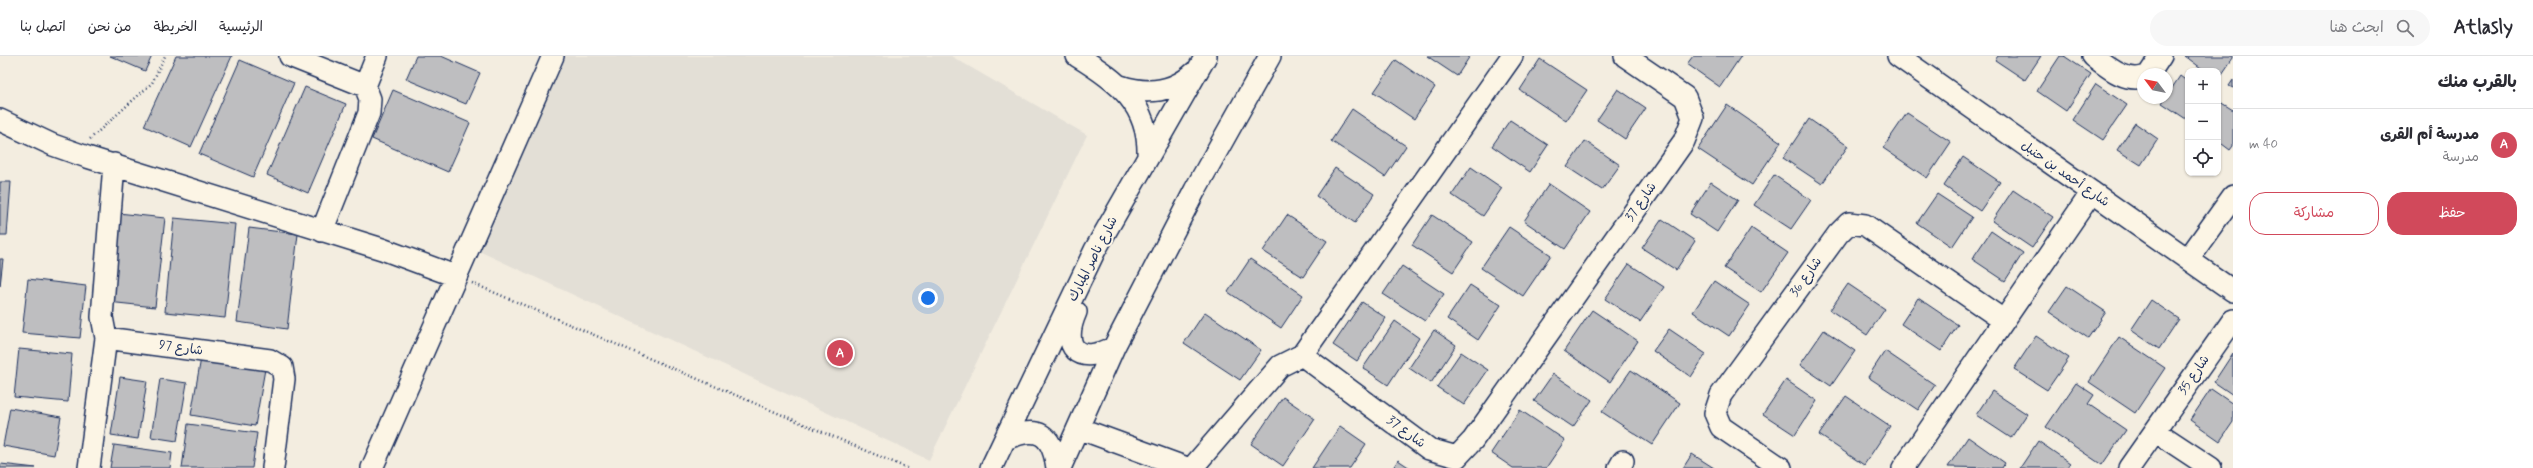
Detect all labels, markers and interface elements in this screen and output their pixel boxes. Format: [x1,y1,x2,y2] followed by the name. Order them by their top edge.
[2150,10,2430,46] search box
[2454,15,2513,40] text: Atlasly
[2394,17,2416,39] icon: search
[20,18,66,36] text: اتصل بنا
[88,18,131,36] text: من نحن
[153,18,197,36] text: الخريطة
[219,18,263,36] text: الرئيسية
[2329,18,2384,38] text: ابحث هنا
[2137,68,2173,104] north arrow
[2185,68,2221,176] map controls
[2185,68,2221,104] button: +
[2438,71,2517,93] text: بالقرب منك
[2185,104,2221,140] button: −
[2380,125,2479,145] text: مدرسة أم القرى
[2249,136,2278,153] text: 40 m
[2500,136,2508,153] text: A
[2017,137,2113,211] street label: شارع أحمد بن حنبل
[2185,140,2221,176] button: locate
[2443,149,2479,166] text: مدرسة
[1621,179,1661,225] street label: شارع 37
[2249,192,2379,235] button: مشاركة
[2387,192,2517,235] button: حفظ
[1064,214,1122,304] street label: شارع ناصر المبارك
[1786,254,1826,300] street label: شارع 36
[918,288,938,308] your location
[158,336,204,360] street label: شارع 97
[827,338,853,368] pin: A
[2174,352,2214,398] street label: شارع 35
[1383,412,1429,452] street label: شارع 37

